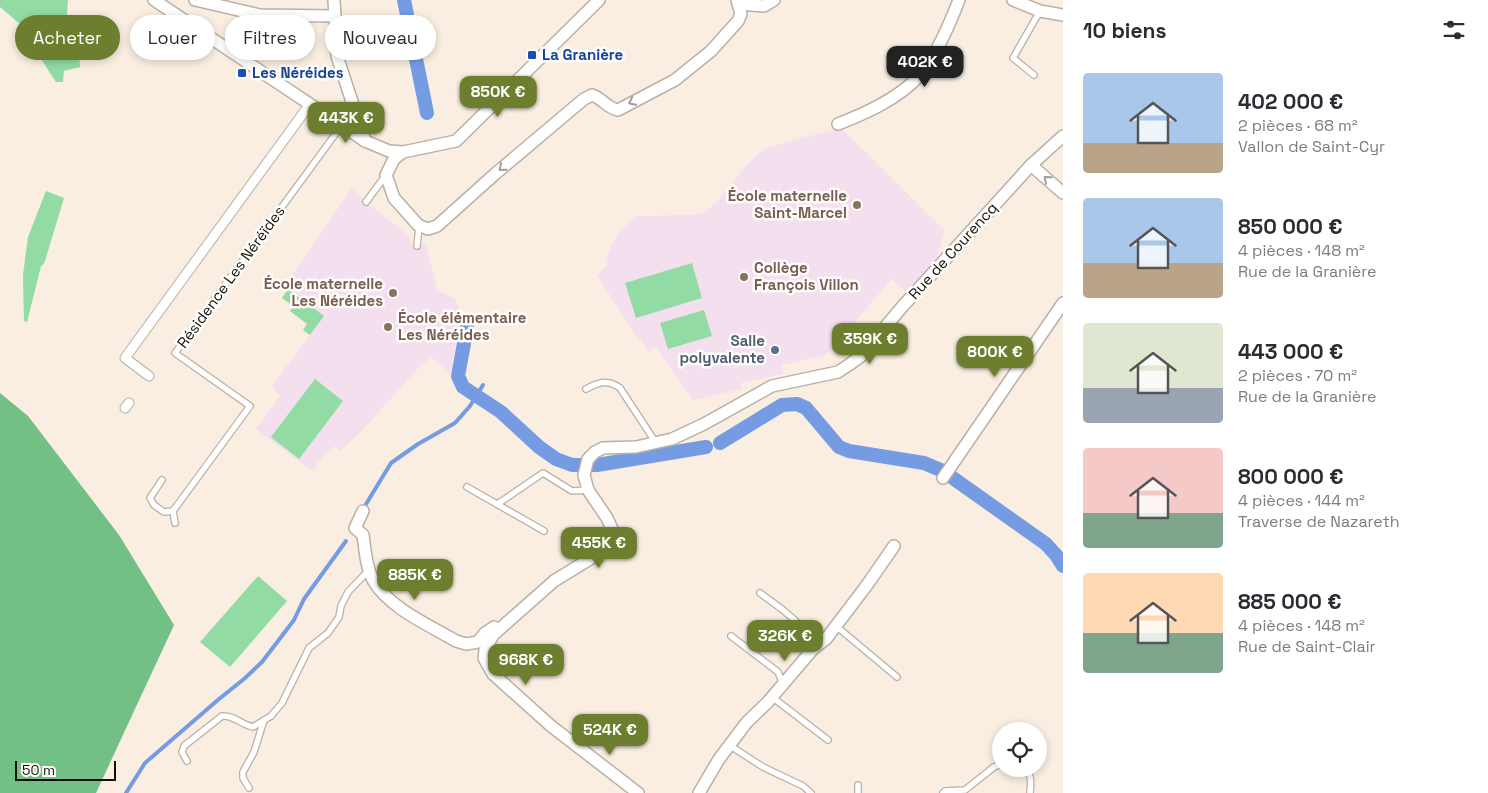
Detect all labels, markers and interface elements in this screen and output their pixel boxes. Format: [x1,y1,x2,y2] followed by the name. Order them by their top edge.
[15,15,120,60] chip: Acheter
[130,15,215,60] chip: Louer
[225,15,315,60] chip: Filtres
[325,15,436,60] chip: Nouveau
[1440,16,1468,44] icon: filters
[1083,17,1166,44] text: 10 biens
[542,45,624,64] place label: La Granière
[884,46,966,88] pin: 402K €
[526,49,538,61] marker: La Granière
[898,51,952,72] text: 402K €
[252,63,344,82] place label: Les Néréides
[236,67,248,79] marker: Les Néréides
[457,76,539,118] pin: 850K €
[471,81,525,102] text: 850K €
[1238,88,1343,115] text: 402 000 €
[1123,93,1183,153] icon: home
[628,96,637,106] one-way arrow
[305,102,387,144] pin: 443K €
[318,107,374,128] text: 443K €
[1238,115,1358,136] text: 2 pièces · 68 m²
[1238,136,1385,157] text: Vallon de Saint-Cyr
[499,162,508,170] one-way arrow
[1043,176,1052,185] one-way arrow
[728,186,847,222] place label: École maternelle Saint-Marcel
[904,198,1001,303] street label: Rue de Courencq
[851,199,863,211] marker: École maternelle Saint-Marcel
[173,202,289,352] street label: Résidence Les Néréïdes
[1238,213,1343,240] text: 850 000 €
[1123,218,1183,278] icon: home
[1238,240,1365,261] text: 4 pièces · 148 m²
[754,258,859,294] place label: Collège François Villon
[1238,261,1377,282] text: Rue de la Granière
[738,271,750,283] marker: Collège François Villon
[264,274,383,310] place label: École maternelle Les Néréides
[387,287,399,299] marker: École maternelle Les Néréides
[398,308,527,344] place label: École élémentaire Les Néréides
[382,321,394,333] marker: École élémentaire Les Néréides
[829,322,911,365] pin: 359K €
[843,328,897,349] text: 359K €
[679,331,765,367] place label: Salle polyvalente
[954,336,1036,378] pin: 800K €
[1238,338,1343,365] text: 443 000 €
[967,341,1023,362] text: 800K €
[1123,343,1183,403] icon: home
[769,344,781,356] marker: Salle polyvalente
[1238,365,1357,386] text: 2 pièces · 70 m²
[1238,386,1377,407] text: Rue de la Granière
[1238,463,1344,490] text: 800 000 €
[1123,468,1183,528] icon: home
[1238,490,1365,511] text: 4 pièces · 144 m²
[1238,511,1400,532] text: Traverse de Nazareth
[558,526,640,569] pin: 455K €
[572,532,626,553] text: 455K €
[374,558,456,601] pin: 885K €
[388,564,442,585] text: 885K €
[1238,588,1342,615] text: 885 000 €
[1123,593,1183,653] icon: home
[1238,615,1365,636] text: 4 pièces · 148 m²
[744,620,826,662] pin: 326K €
[758,625,812,646] text: 326K €
[1238,636,1376,657] text: Rue de Saint-Clair
[485,644,567,686] pin: 968K €
[499,649,553,670] text: 968K €
[569,714,651,756] pin: 524K €
[583,719,637,740] text: 524K €
[992,722,1047,777] map controls
[992,722,1047,777] button: locate
[15,758,116,781] scale bar
[22,761,55,779] text: 50 m

